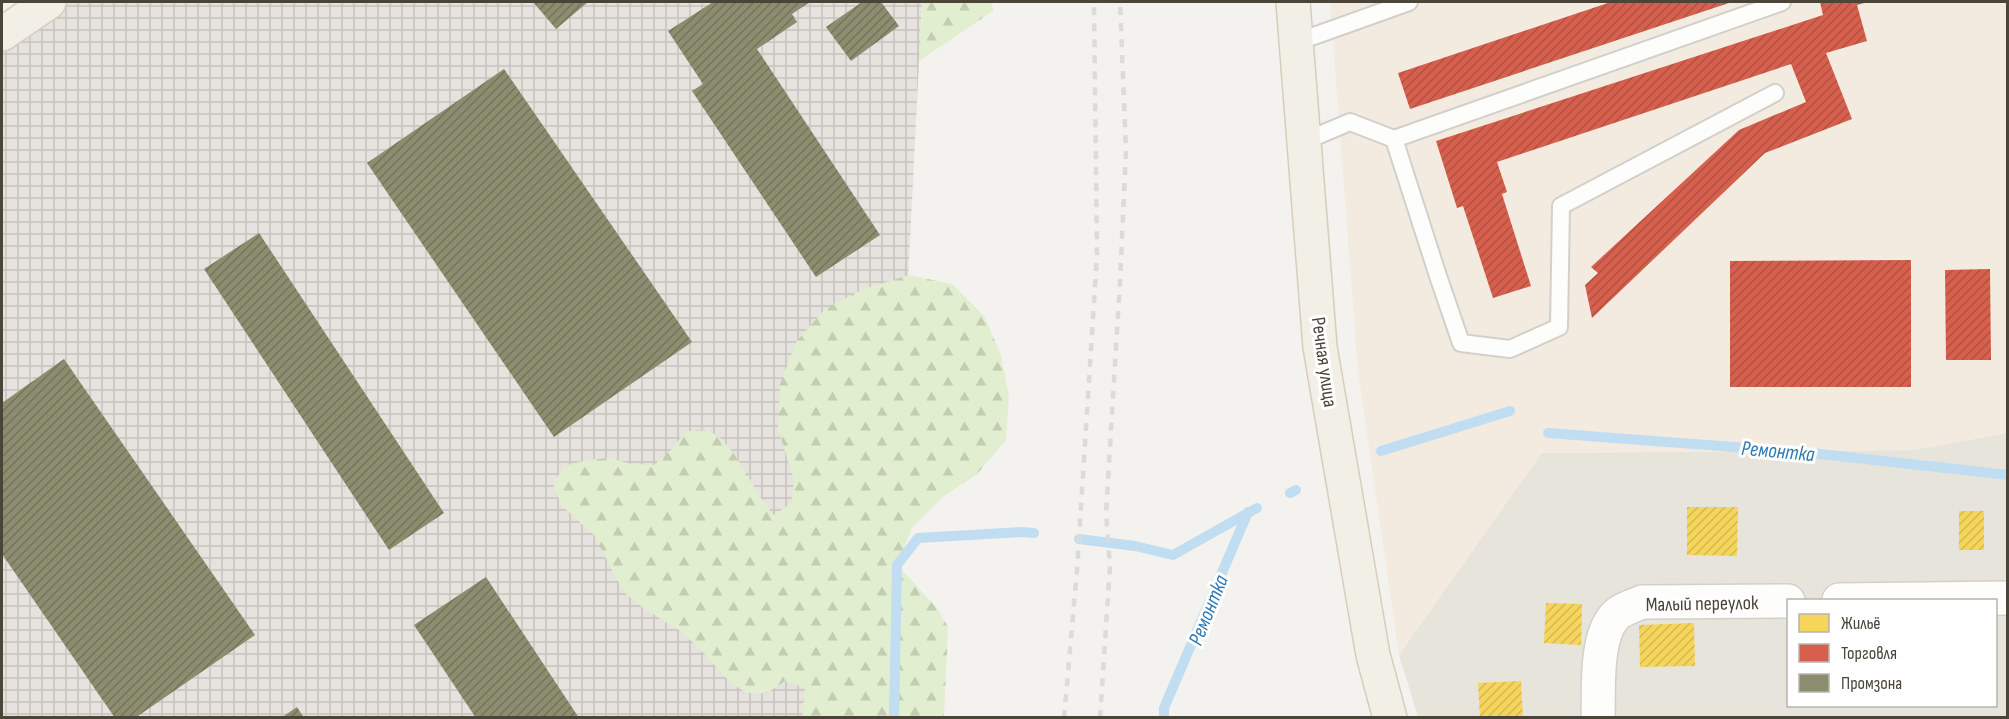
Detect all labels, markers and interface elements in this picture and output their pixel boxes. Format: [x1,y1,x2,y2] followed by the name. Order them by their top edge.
[1306,316,1342,409] street label: Речная улица
[1740,436,1816,467] water label: Ремонтка
[1183,571,1234,649] water label: Ремонтка
[1645,591,1759,617] street label: Малый переулок
[1787,599,1997,707] legend
[1841,613,1881,634] text: Жильё
[1841,643,1897,664] text: Торговля
[1841,673,1902,694] text: Промзона

